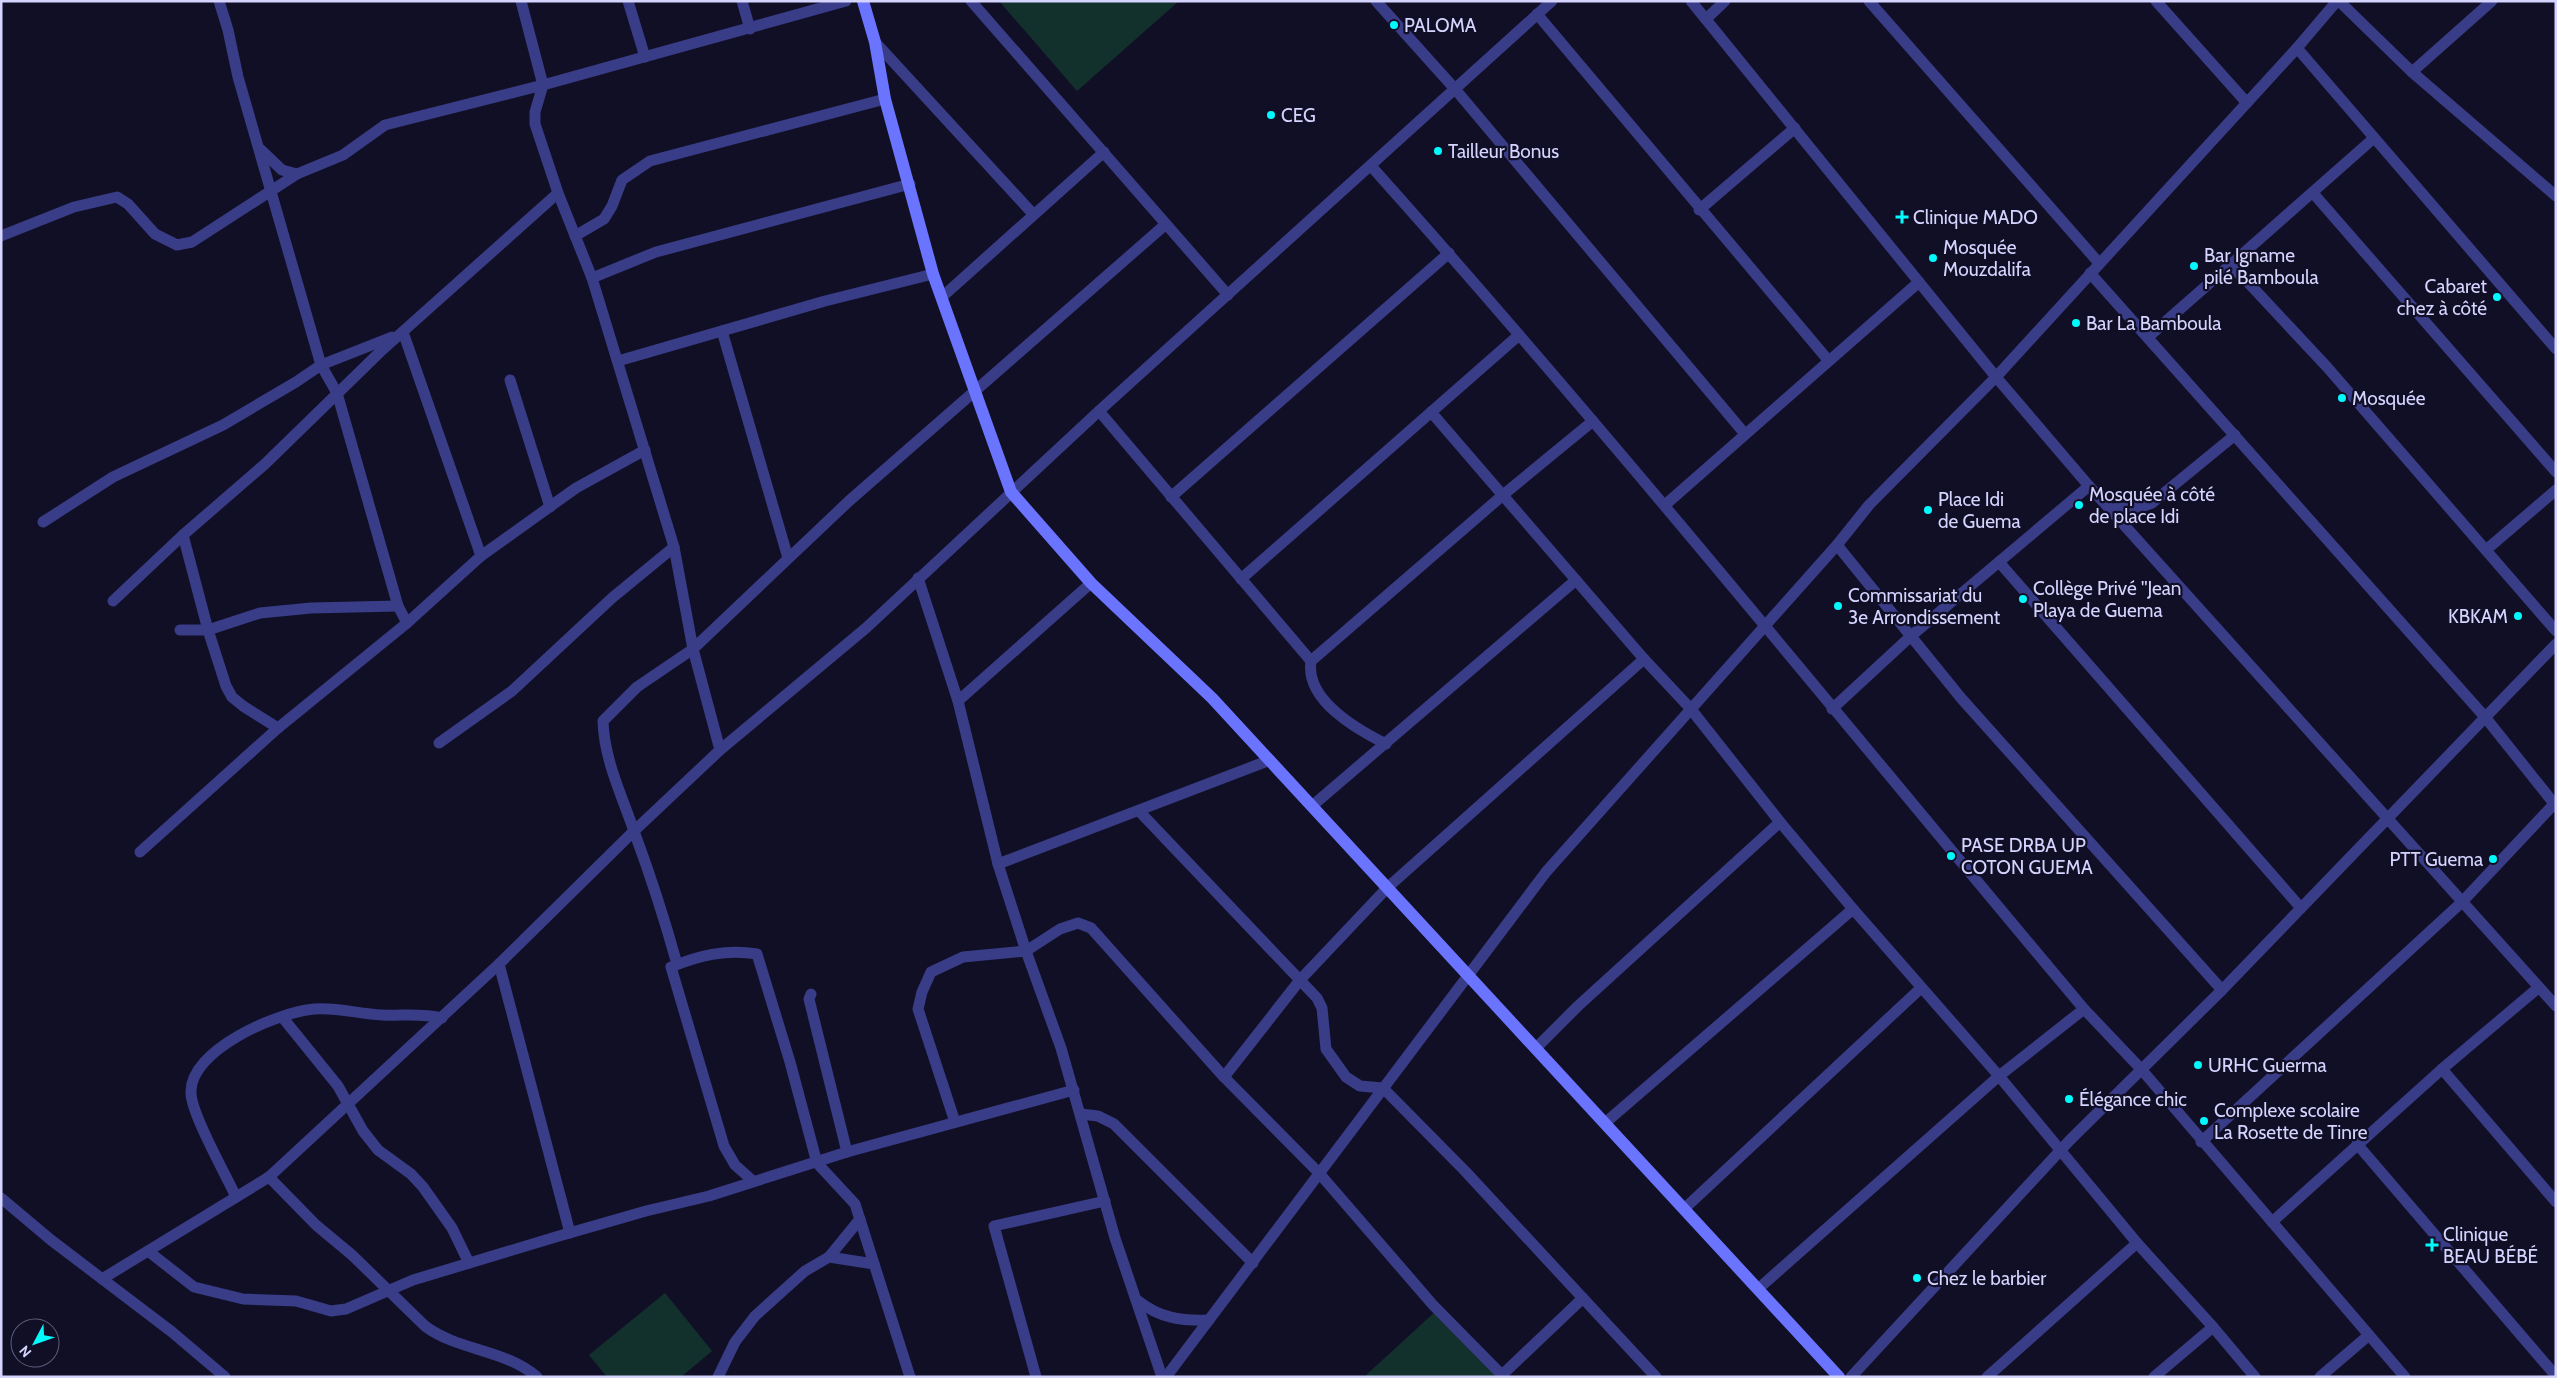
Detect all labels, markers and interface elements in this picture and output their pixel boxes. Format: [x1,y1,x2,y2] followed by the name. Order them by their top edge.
[1404,14,1477,37] place label: PALOMA
[1388,19,1400,31] marker: PALOMA
[1281,104,1316,127] place label: CEG
[1265,109,1277,121] marker: CEG
[1448,140,1559,163] place label: Tailleur Bonus
[1432,145,1444,157] marker: Tailleur Bonus
[1913,206,2038,229] place label: Clinique MADO
[1895,210,1909,224] marker: Clinique MADO
[1943,236,2031,281] place label: Mosquée Mouzdalifa
[2204,244,2319,289] place label: Bar Igname pilé Bamboula
[1927,252,1939,264] marker: Mosquée Mouzdalifa
[2188,260,2200,272] marker: Bar Igname pilé Bamboula
[2397,275,2488,320] place label: Cabaret chez à côté
[2491,291,2503,303] marker: Cabaret chez à côté
[2086,312,2221,335] place label: Bar La Bamboula
[2070,317,2082,329] marker: Bar La Bamboula
[2352,387,2426,410] place label: Mosquée
[2336,392,2348,404] marker: Mosquée
[2089,483,2215,528] place label: Mosquée à côté de place Idi
[1938,488,2021,533] place label: Place Idi de Guema
[2073,499,2085,511] marker: Mosquée à côté de place Idi
[1922,504,1934,516] marker: Place Idi de Guema
[2033,577,2181,622] place label: Collège Privé ''Jean Playa de Guema
[1848,584,2001,629] place label: Commissariat du 3e Arrondissement
[2017,593,2029,605] marker: Collège Privé ''Jean Playa de Guema
[1832,600,1844,612] marker: Commissariat du 3e Arrondissement
[2448,605,2508,628] place label: KBKAM
[2512,610,2524,622] marker: KBKAM
[1961,834,2093,879] place label: PASE DRBA UP COTON GUEMA
[2390,848,2483,871] place label: PTT Guema
[1945,850,1957,862] marker: PASE DRBA UP COTON GUEMA
[2487,853,2499,865] marker: PTT Guema
[2208,1054,2327,1077] place label: URHC Guerma
[2192,1059,2204,1071] marker: URHC Guerma
[2079,1087,2187,1111] place label: Élégance chic
[2063,1093,2075,1105] marker: Élégance chic
[2214,1099,2368,1144] place label: Complexe scolaire La Rosette de Tinre
[2198,1115,2210,1127] marker: Complexe scolaire La Rosette de Tinre
[2443,1223,2538,1268] place label: Clinique BEAU BÉBÉ
[2425,1238,2439,1252] marker: Clinique BEAU BÉBÉ
[1927,1267,2046,1290] place label: Chez le barbier
[1911,1272,1923,1284] marker: Chez le barbier
[10,1318,60,1368] north arrow
[15,1342,35,1361] text: N

